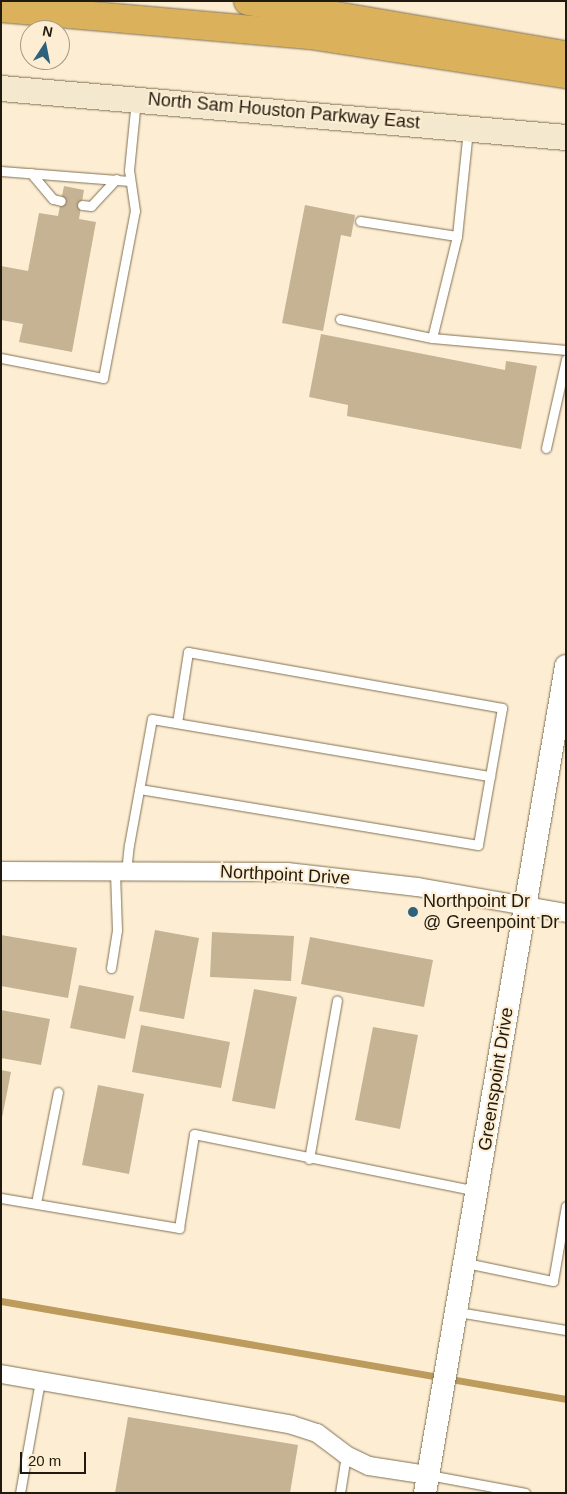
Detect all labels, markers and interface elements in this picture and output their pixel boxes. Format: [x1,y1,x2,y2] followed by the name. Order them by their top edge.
[20,20,70,70] north arrow
[41,22,54,40] text: N
[147,88,421,134] street label: North Sam Houston Parkway East
[219,861,351,889] street label: Northpoint Drive
[423,891,559,934] place label: Northpoint Dr @ Greenpoint Dr
[407,906,419,918] marker: Northpoint Dr @ Greenpoint Dr
[474,1006,518,1152] street label: Greenspoint Drive
[22,1442,89,1474] scale bar
[28,1452,61,1469] text: 20 m

